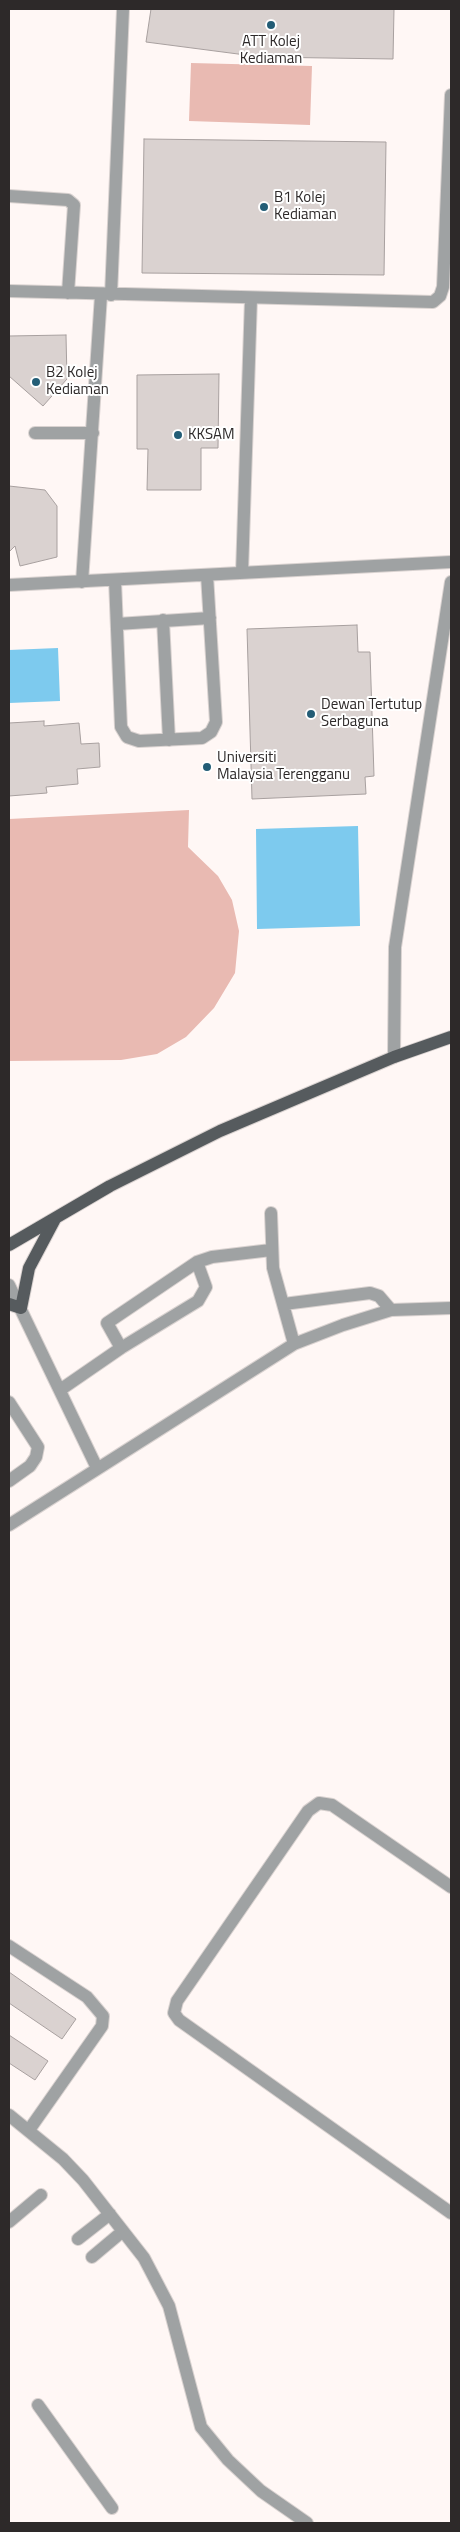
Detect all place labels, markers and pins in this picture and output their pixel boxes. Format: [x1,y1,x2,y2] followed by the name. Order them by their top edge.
[265,19,277,31] marker: ATT Kolej Kediaman
[240,33,302,68] place label: ATT Kolej Kediaman
[274,189,337,224] place label: B1 Kolej Kediaman
[258,201,270,213] marker: B1 Kolej Kediaman
[46,364,109,399] place label: B2 Kolej Kediaman
[30,376,42,388] marker: B2 Kolej Kediaman
[188,426,235,444] place label: KKSAM
[172,429,184,441] marker: KKSAM
[321,696,422,731] place label: Dewan Tertutup Serbaguna
[305,708,317,720] marker: Dewan Tertutup Serbaguna
[217,749,350,784] place label: Universiti Malaysia Terengganu
[201,761,213,773] marker: Universiti Malaysia Terengganu

